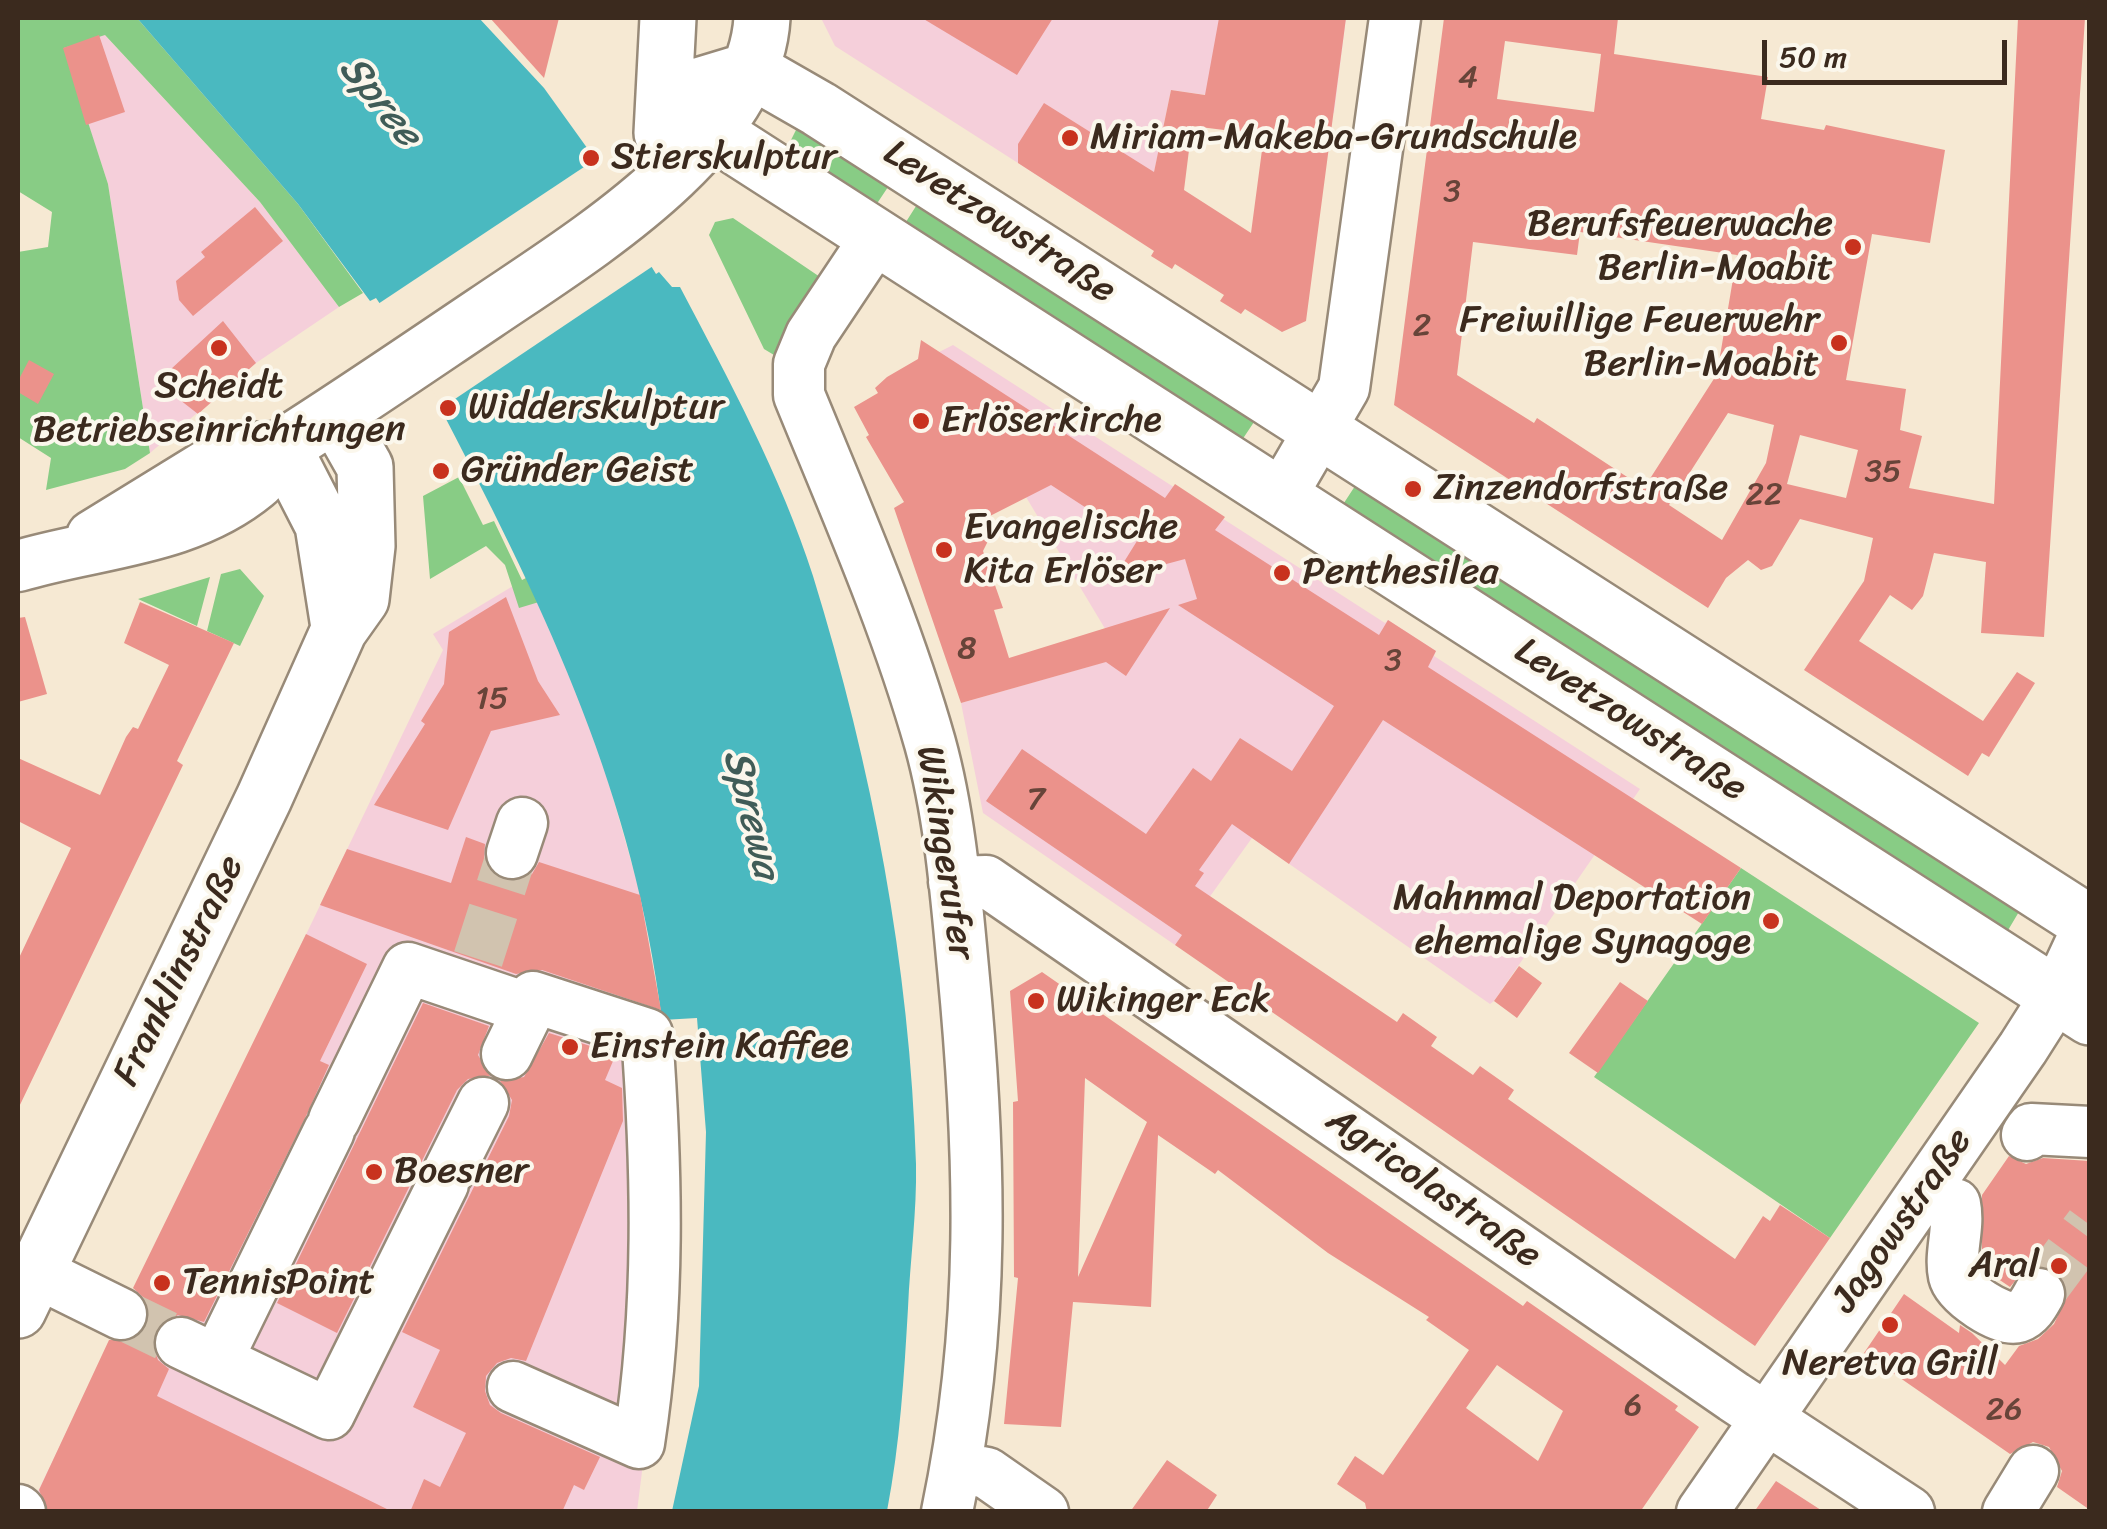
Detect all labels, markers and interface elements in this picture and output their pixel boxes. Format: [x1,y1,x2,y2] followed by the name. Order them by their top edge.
[1767,20,2012,82] scale bar
[1779,30,1847,84] text: 50 m
[328,47,430,157] water label: Spree
[1458,60,1478,98] house number: 4
[1090,115,1577,161] place label: Miriam-Makeba-Grundschule
[1059,127,1081,149] marker: Miriam-Makeba-Grundschule
[875,131,1123,315] street label: Levetzowstraße
[611,135,837,181] place label: Stierskulptur
[580,147,602,169] marker: Stierskulptur
[1443,174,1461,212] house number: 3
[1527,202,1833,292] place label: Berufsfeuerwache Berlin-Moabit
[1842,236,1864,258] marker: Berufsfeuerwache Berlin-Moabit
[1459,298,1819,388] place label: Freiwillige Feuerwehr Berlin-Moabit
[1413,308,1431,346] house number: 2
[1828,332,1850,354] marker: Freiwillige Feuerwehr Berlin-Moabit
[208,337,230,359] marker: Scheidt Betriebseinrichtungen
[32,364,406,454] place label: Scheidt Betriebseinrichtungen
[468,385,724,431] place label: Widderskulptur
[437,397,459,419] marker: Widderskulptur
[941,398,1162,444] place label: Erlöserkirche
[910,410,932,432] marker: Erlöserkirche
[461,448,694,494] place label: Gründer Geist
[1864,454,1902,492] house number: 35
[430,460,452,482] marker: Gründer Geist
[1433,466,1728,512] place label: Zinzendorfstraße
[1746,477,1782,515] house number: 22
[1402,478,1424,500] marker: Zinzendorfstraße
[964,505,1178,594] place label: Evangelische Kita Erlöser
[933,539,955,561] marker: Evangelische Kita Erlöser
[1302,550,1499,596] place label: Penthesilea
[1271,562,1293,584] marker: Penthesilea
[1506,629,1754,813] street label: Levetzowstraße
[957,631,977,669] house number: 8
[1384,643,1402,681] house number: 3
[475,681,509,719] house number: 15
[905,743,983,963] street label: Wikingerufer
[711,745,789,883] water label: Sprewa
[1027,782,1045,820] house number: 7
[105,848,255,1094] street label: Franklinstraße
[1393,876,1751,966] place label: Mahnmal Deportation ehemalige Synagoge
[1760,910,1782,932] marker: Mahnmal Deportation ehemalige Synagoge
[1056,978,1270,1024] place label: Wikinger Eck
[1025,990,1047,1012] marker: Wikinger Eck
[590,1024,849,1070] place label: Einstein Kaffee
[559,1036,581,1058] marker: Einstein Kaffee
[1317,1098,1549,1280] street label: Agricolastraße
[1823,1120,1983,1322] street label: Jagowstraße
[394,1149,529,1195] place label: Boesner
[363,1161,385,1183] marker: Boesner
[1969,1243,2039,1289] place label: Aral
[2048,1255,2070,1277] marker: Aral
[182,1260,375,1306] place label: TennisPoint
[151,1272,173,1294] marker: TennisPoint
[1879,1314,1901,1336] marker: Neretva Grill
[1782,1341,1998,1387] place label: Neretva Grill
[1624,1388,1642,1426] house number: 6
[1986,1392,2022,1430] house number: 26

